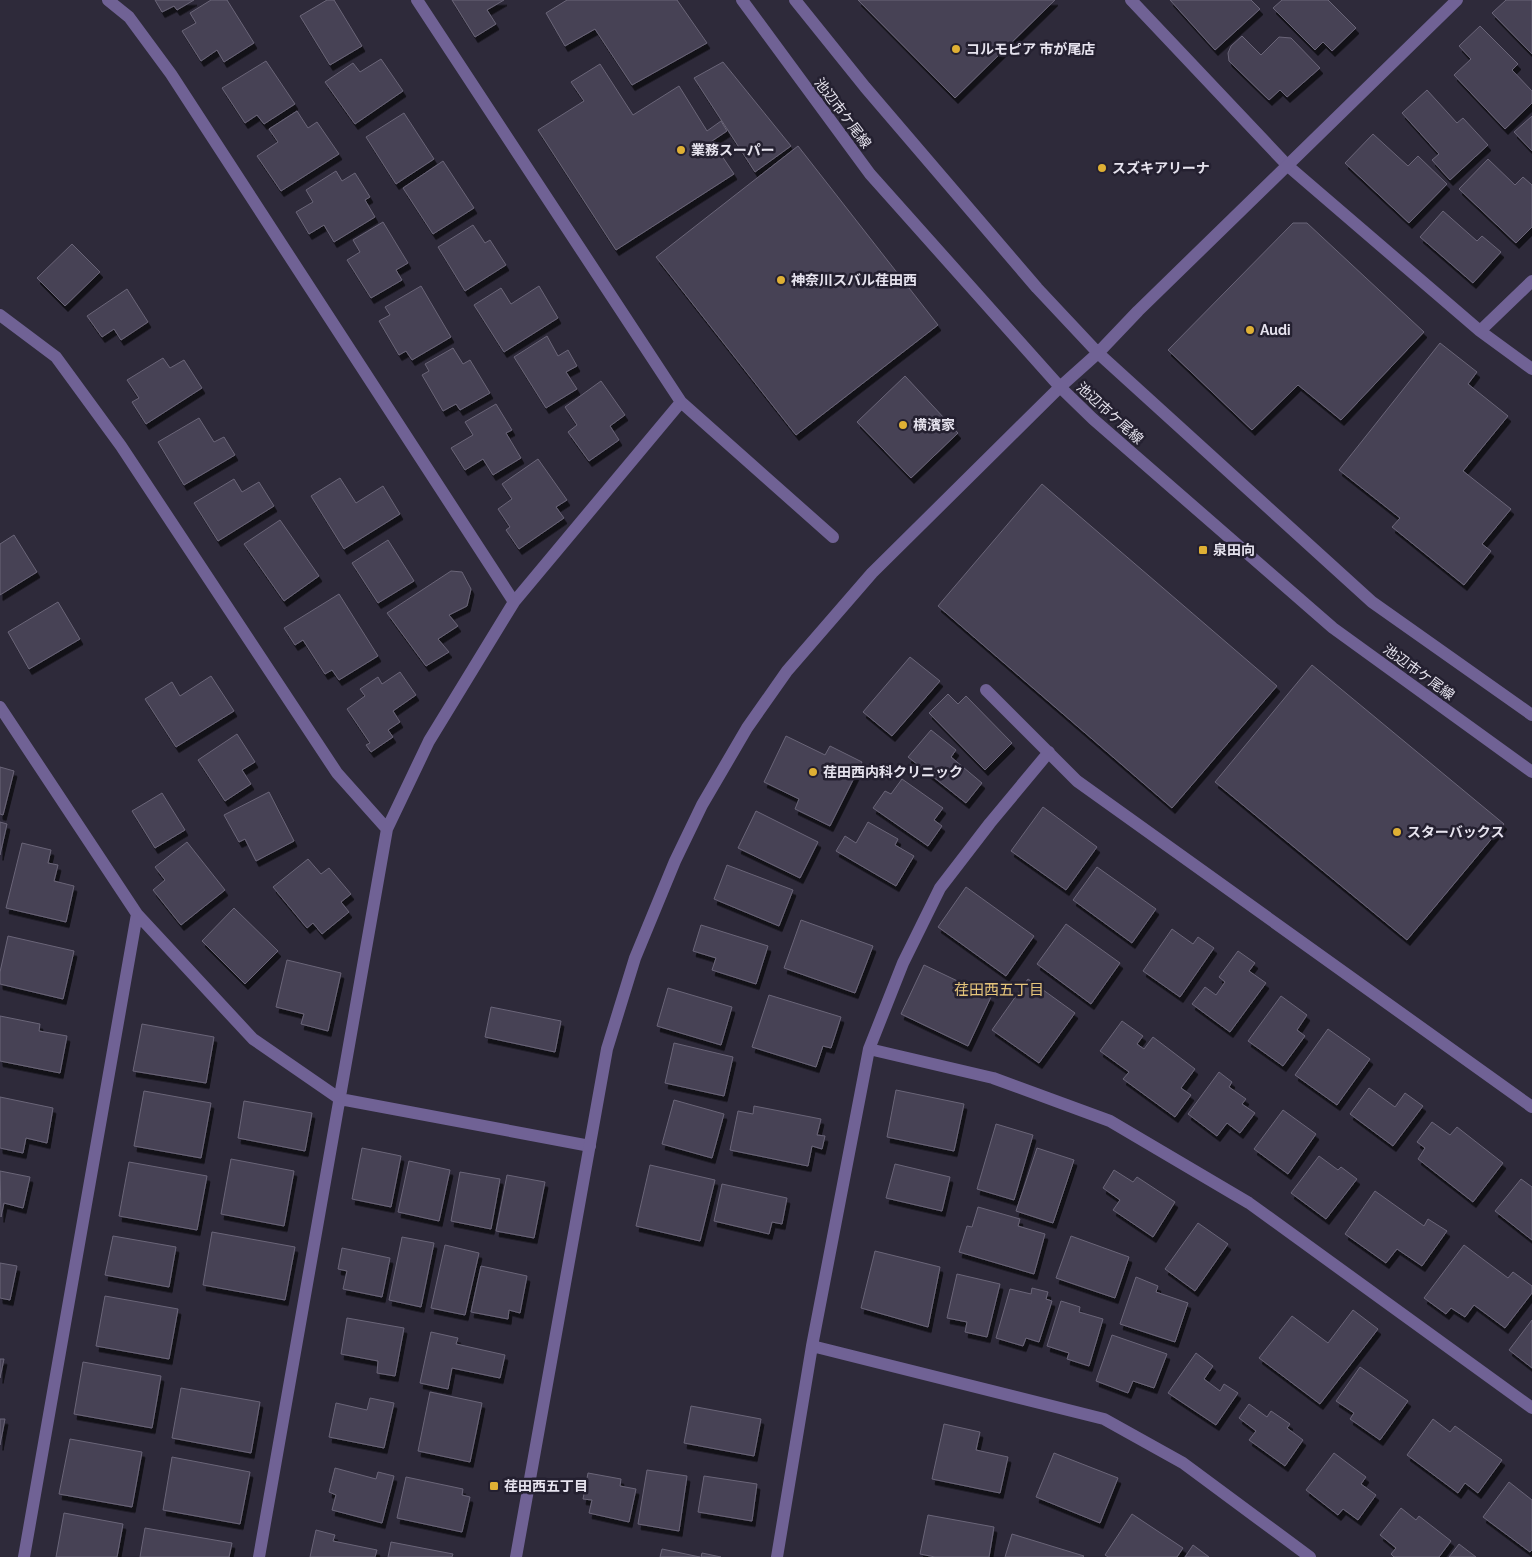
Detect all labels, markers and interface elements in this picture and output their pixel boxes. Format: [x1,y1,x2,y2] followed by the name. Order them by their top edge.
[966,41,1095,57] place label: コルモピア 市が尾店
[950,43,962,55] marker: コルモピア 市が尾店
[811,75,875,151] street label: 池辺市ケ尾線
[691,142,775,158] place label: 業務スーパー
[675,144,687,156] marker: 業務スーパー
[1112,160,1210,176] place label: スズキアリーナ
[1096,162,1108,174] marker: スズキアリーナ
[791,272,917,288] place label: 神奈川スバル荏田西
[775,274,787,286] marker: 神奈川スバル荏田西
[1260,322,1291,338] place label: Audi
[1244,324,1256,336] marker: Audi
[1073,379,1147,447] street label: 池辺市ケ尾線
[913,417,955,433] place label: 横濱家
[897,419,909,431] marker: 横濱家
[1213,542,1255,558] place label: 泉田向
[1197,544,1209,556] marker: 泉田向
[1380,641,1458,703] street label: 池辺市ケ尾線
[823,764,963,780] place label: 荏田西内科クリニック
[807,766,819,778] marker: 荏田西内科クリニック
[1407,824,1504,840] place label: スターバックス
[1391,826,1403,838] marker: スターバックス
[954,981,1044,999] district label: 荏田西五丁目
[504,1478,588,1494] place label: 荏田西五丁目
[488,1480,500,1492] marker: 荏田西五丁目

